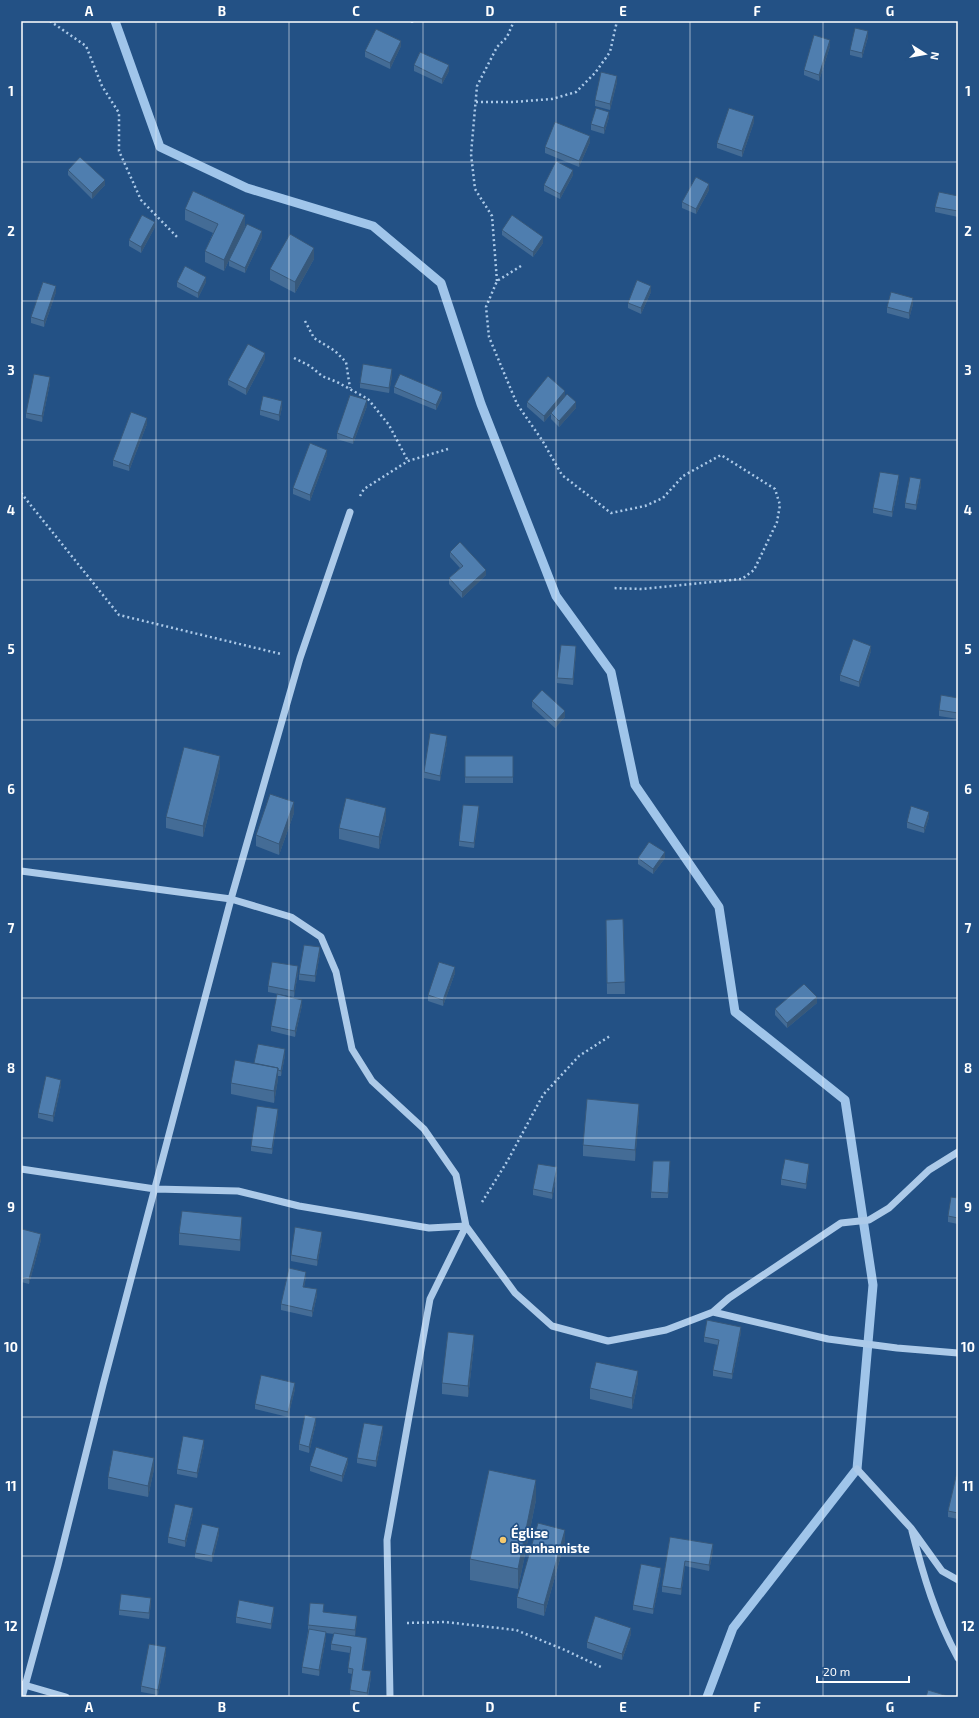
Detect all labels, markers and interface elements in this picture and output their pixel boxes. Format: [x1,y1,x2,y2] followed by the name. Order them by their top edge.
[85,3,94,19] text: A
[218,3,226,19] text: B
[352,3,360,19] text: C
[486,3,495,19] text: D
[619,3,627,19] text: E
[753,3,761,19] text: F
[886,3,894,19] text: G
[905,34,945,74] north arrow
[928,51,942,61] text: N
[8,83,14,99] text: 1
[965,83,971,99] text: 1
[7,223,15,239] text: 2
[964,223,972,239] text: 2
[7,362,15,378] text: 3
[964,362,972,378] text: 3
[7,502,15,518] text: 4
[964,502,972,518] text: 4
[7,641,15,657] text: 5
[964,641,972,657] text: 5
[7,781,15,797] text: 6
[964,781,972,797] text: 6
[8,920,15,936] text: 7
[965,920,972,936] text: 7
[7,1060,15,1076] text: 8
[964,1060,972,1076] text: 8
[7,1199,15,1215] text: 9
[964,1199,972,1215] text: 9
[4,1339,18,1355] text: 10
[961,1339,975,1355] text: 10
[5,1478,17,1494] text: 11
[962,1478,974,1494] text: 11
[511,1524,590,1556] place label: Église Branhamiste
[498,1535,508,1545] marker: Église Branhamiste
[4,1618,18,1634] text: 12
[961,1618,975,1634] text: 12
[817,1658,909,1684] scale bar
[823,1664,850,1678] text: 20 m
[85,1699,94,1715] text: A
[218,1699,226,1715] text: B
[352,1699,360,1715] text: C
[486,1699,495,1715] text: D
[619,1699,627,1715] text: E
[753,1699,761,1715] text: F
[886,1699,894,1715] text: G

